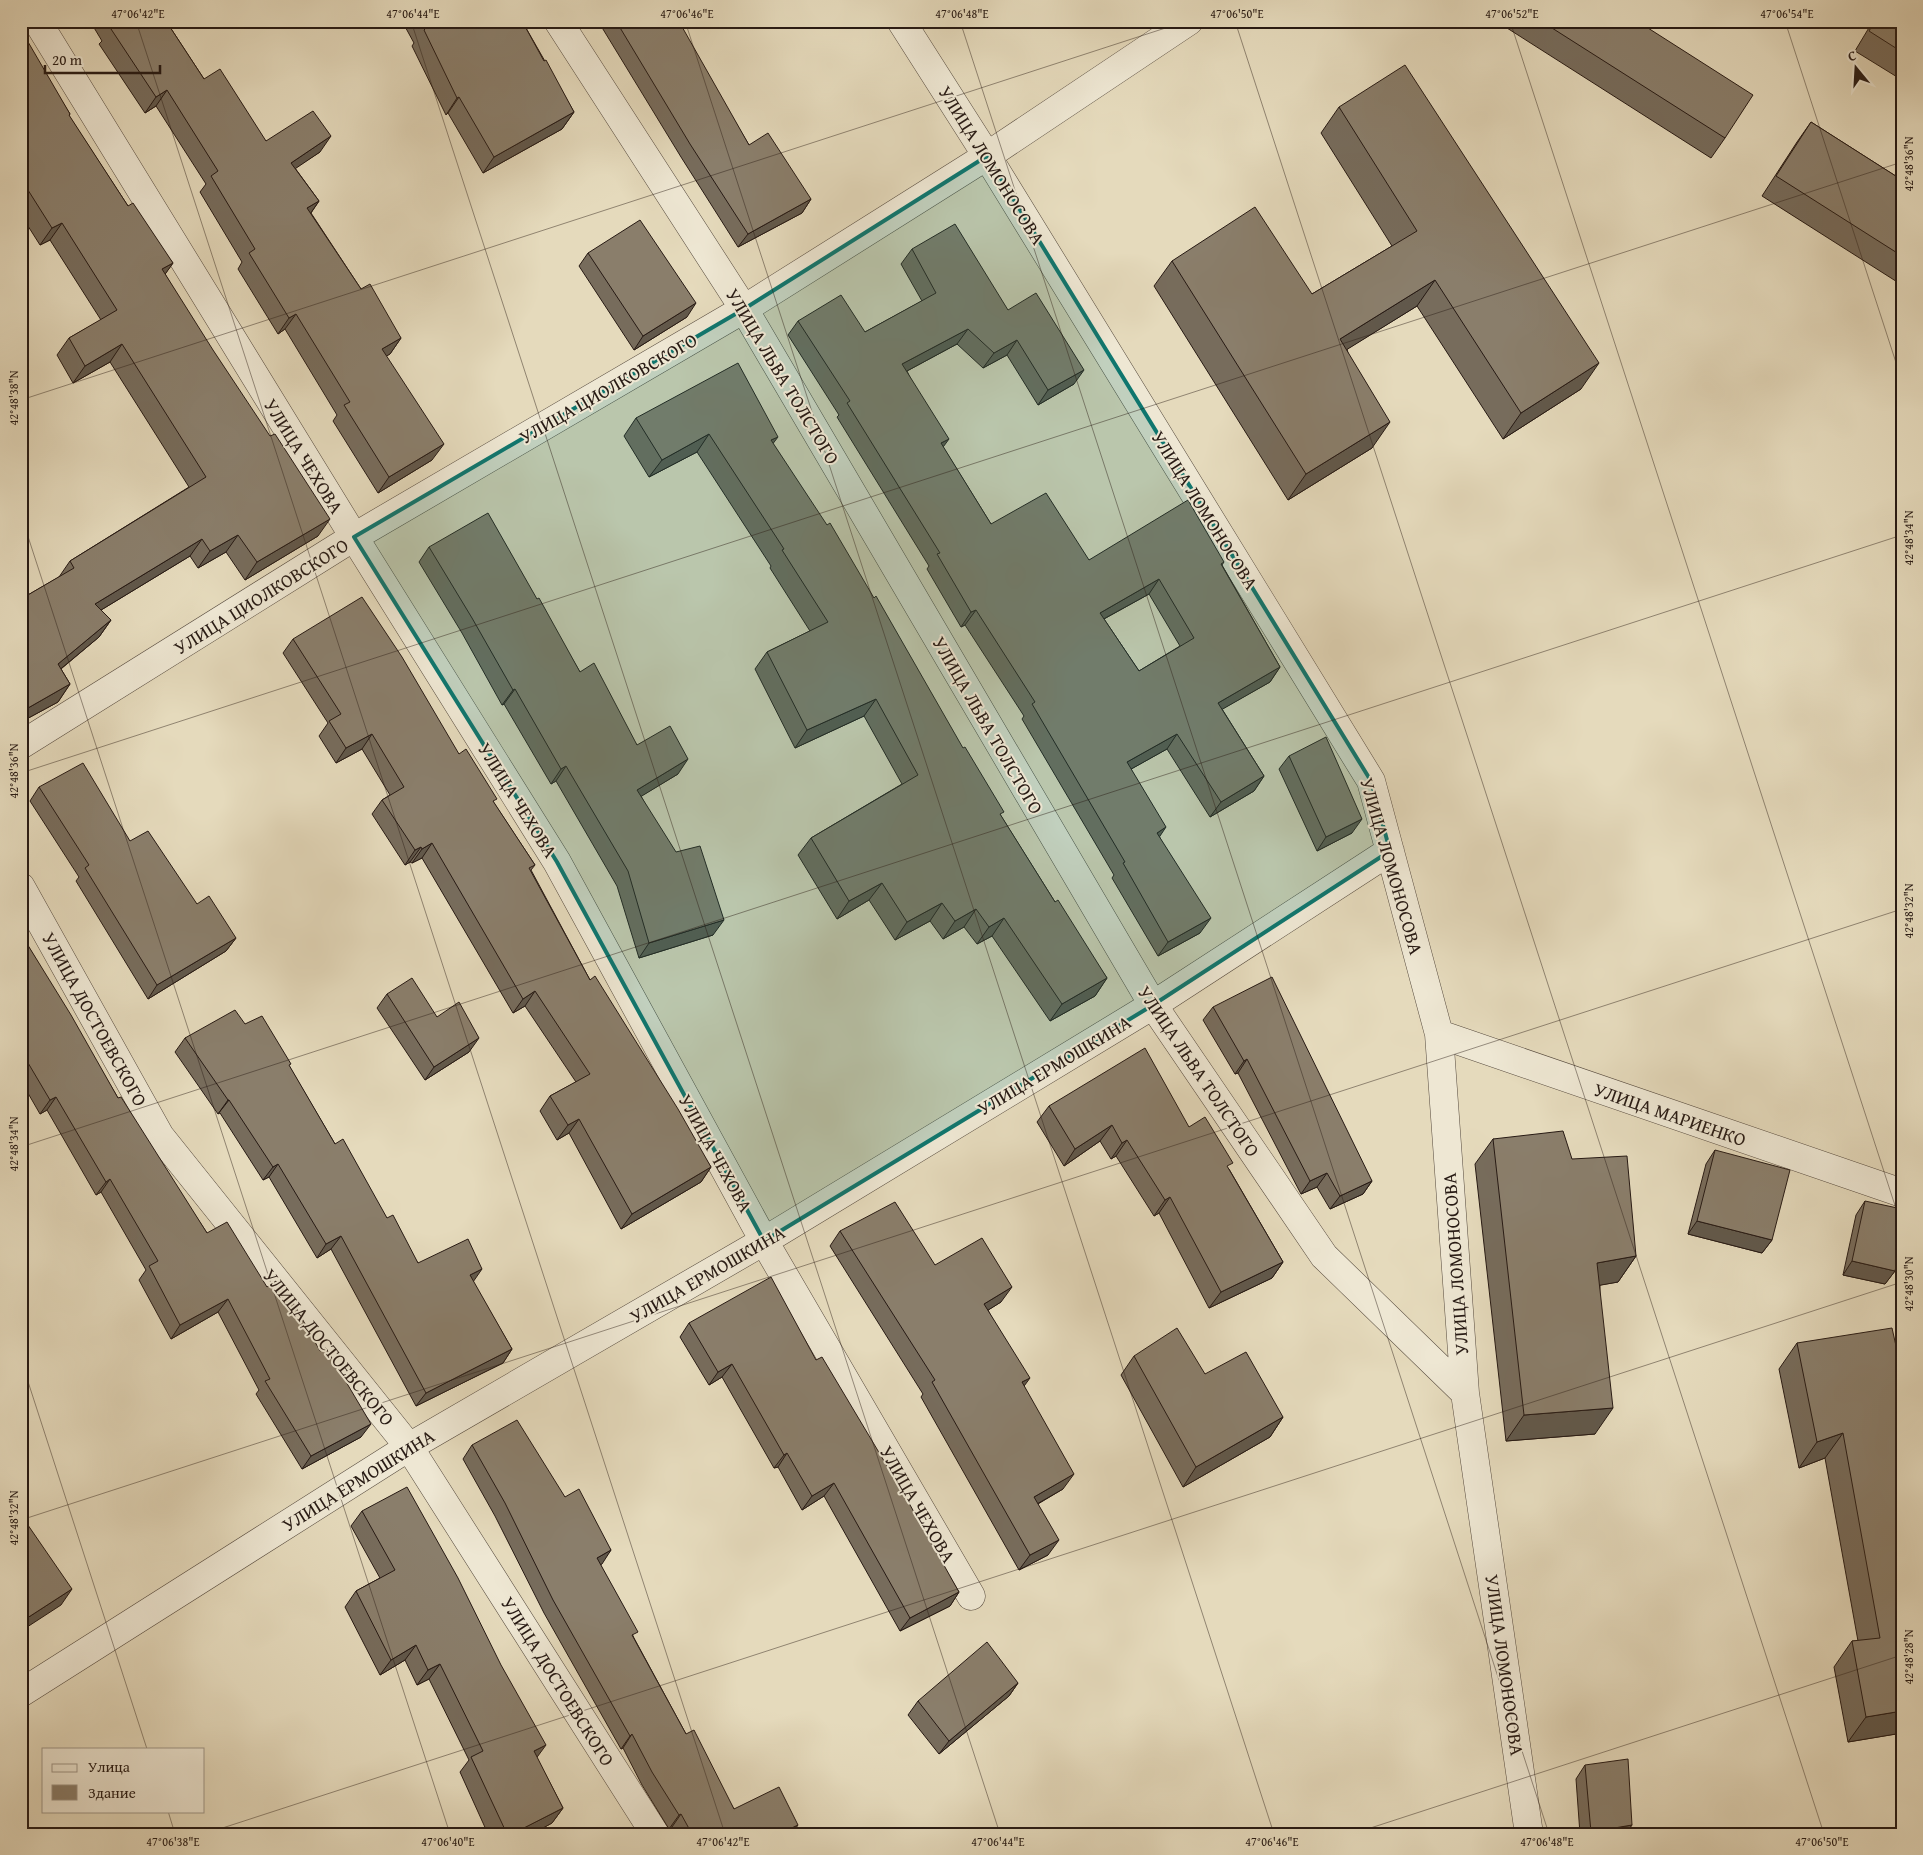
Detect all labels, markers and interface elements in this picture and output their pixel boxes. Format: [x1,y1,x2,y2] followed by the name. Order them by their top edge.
[111,5,165,22] text: 47°06'42"E
[386,5,440,22] text: 47°06'44"E
[660,5,714,22] text: 47°06'46"E
[935,5,989,22] text: 47°06'48"E
[1210,5,1264,22] text: 47°06'50"E
[1485,5,1539,22] text: 47°06'52"E
[1760,5,1814,22] text: 47°06'54"E
[45,42,160,74] scale bar
[1830,42,1880,92] north arrow
[1845,45,1859,66] text: С
[52,49,83,70] text: 20 m
[932,80,1053,250] street label: УЛИЦА ЛОМОНОСОВА
[1900,136,1917,192] text: 42°48'36"N
[719,283,847,469] street label: УЛИЦА ЛЬВА ТОЛСТОГО
[514,326,702,450] street label: УЛИЦА ЦИОЛКОВСКОГО
[5,370,22,426] text: 42°48'38"N
[257,393,351,519] street label: УЛИЦА ЧЕХОВА
[1145,425,1266,595] street label: УЛИЦА ЛОМОНОСОВА
[1900,510,1917,566] text: 42°48'34"N
[168,531,354,661] street label: УЛИЦА ЦИОЛКОВСКОГО
[926,631,1050,819] street label: УЛИЦА ЛЬВА ТОЛСТОГО
[471,737,565,863] street label: УЛИЦА ЧЕХОВА
[5,743,22,799] text: 42°48'36"N
[1353,774,1431,958] street label: УЛИЦА ЛОМОНОСОВА
[1900,883,1917,939] text: 42°48'32"N
[35,927,155,1111] street label: УЛИЦА ДОСТОЕВСКОГО
[1131,980,1267,1162] street label: УЛИЦА ЛЬВА ТОЛСТОГО
[972,1008,1137,1122] street label: УЛИЦА ЕРМОШКИНА
[1590,1075,1750,1153] street label: УЛИЦА МАРИЕНКО
[672,1089,760,1218] street label: УЛИЦА ЧЕХОВА
[5,1116,22,1172] text: 42°48'34"N
[1435,1171,1475,1356] street label: УЛИЦА ЛОМОНОСОВА
[624,1218,790,1330] street label: УЛИЦА ЕРМОШКИНА
[1900,1256,1917,1312] text: 42°48'30"N
[257,1262,401,1432] street label: УЛИЦА ДОСТОЕВСКОГО
[276,1421,440,1538] street label: УЛИЦА ЕРМОШКИНА
[873,1440,963,1568] street label: УЛИЦА ЧЕХОВА
[5,1490,22,1546] text: 42°48'32"N
[1478,1573,1532,1758] street label: УЛИЦА ЛОМОНОСОВА
[494,1591,622,1771] street label: УЛИЦА ДОСТОЕВСКОГО
[1900,1629,1917,1685] text: 42°48'28"N
[42,1748,205,1812] legend
[88,1756,131,1777] text: Улица
[88,1782,136,1803] text: Здание
[146,1833,200,1850] text: 47°06'38"E
[421,1833,475,1850] text: 47°06'40"E
[696,1833,750,1850] text: 47°06'42"E
[971,1833,1025,1850] text: 47°06'44"E
[1245,1833,1299,1850] text: 47°06'46"E
[1520,1833,1574,1850] text: 47°06'48"E
[1795,1833,1849,1850] text: 47°06'50"E

